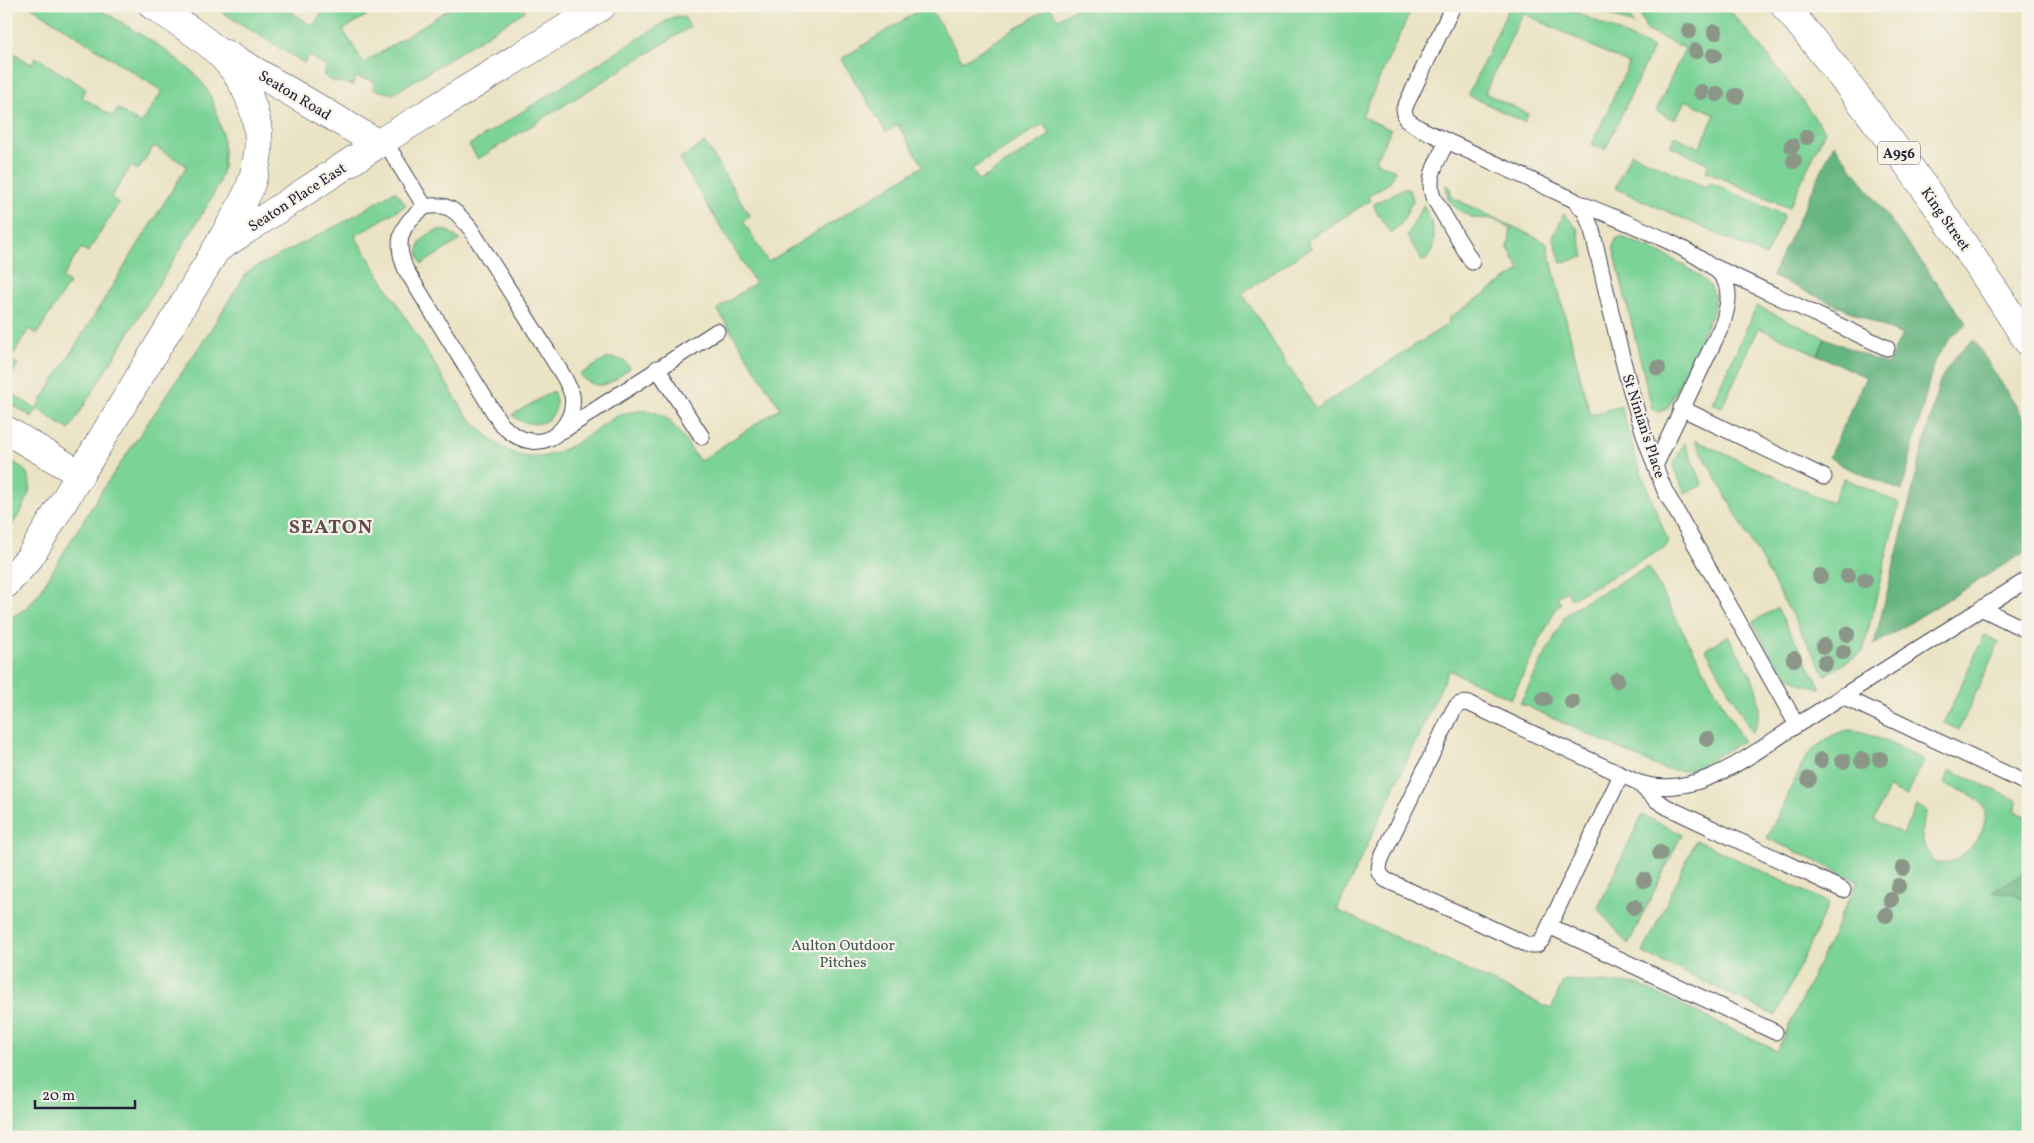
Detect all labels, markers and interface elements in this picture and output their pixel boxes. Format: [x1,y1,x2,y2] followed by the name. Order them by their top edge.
[254,66,335,126] street label: Seaton Road
[1878,142,1920,164] road number: A956
[245,159,351,238] street label: Seaton Place East
[1915,184,1974,256] street label: King Street
[1616,372,1669,481] street label: St Ninian's Place
[289,514,373,542] district label: SEATON
[791,936,895,974] park label: Aulton Outdoor Pitches
[35,1078,135,1110] scale bar
[42,1086,75,1107] text: 20 m

